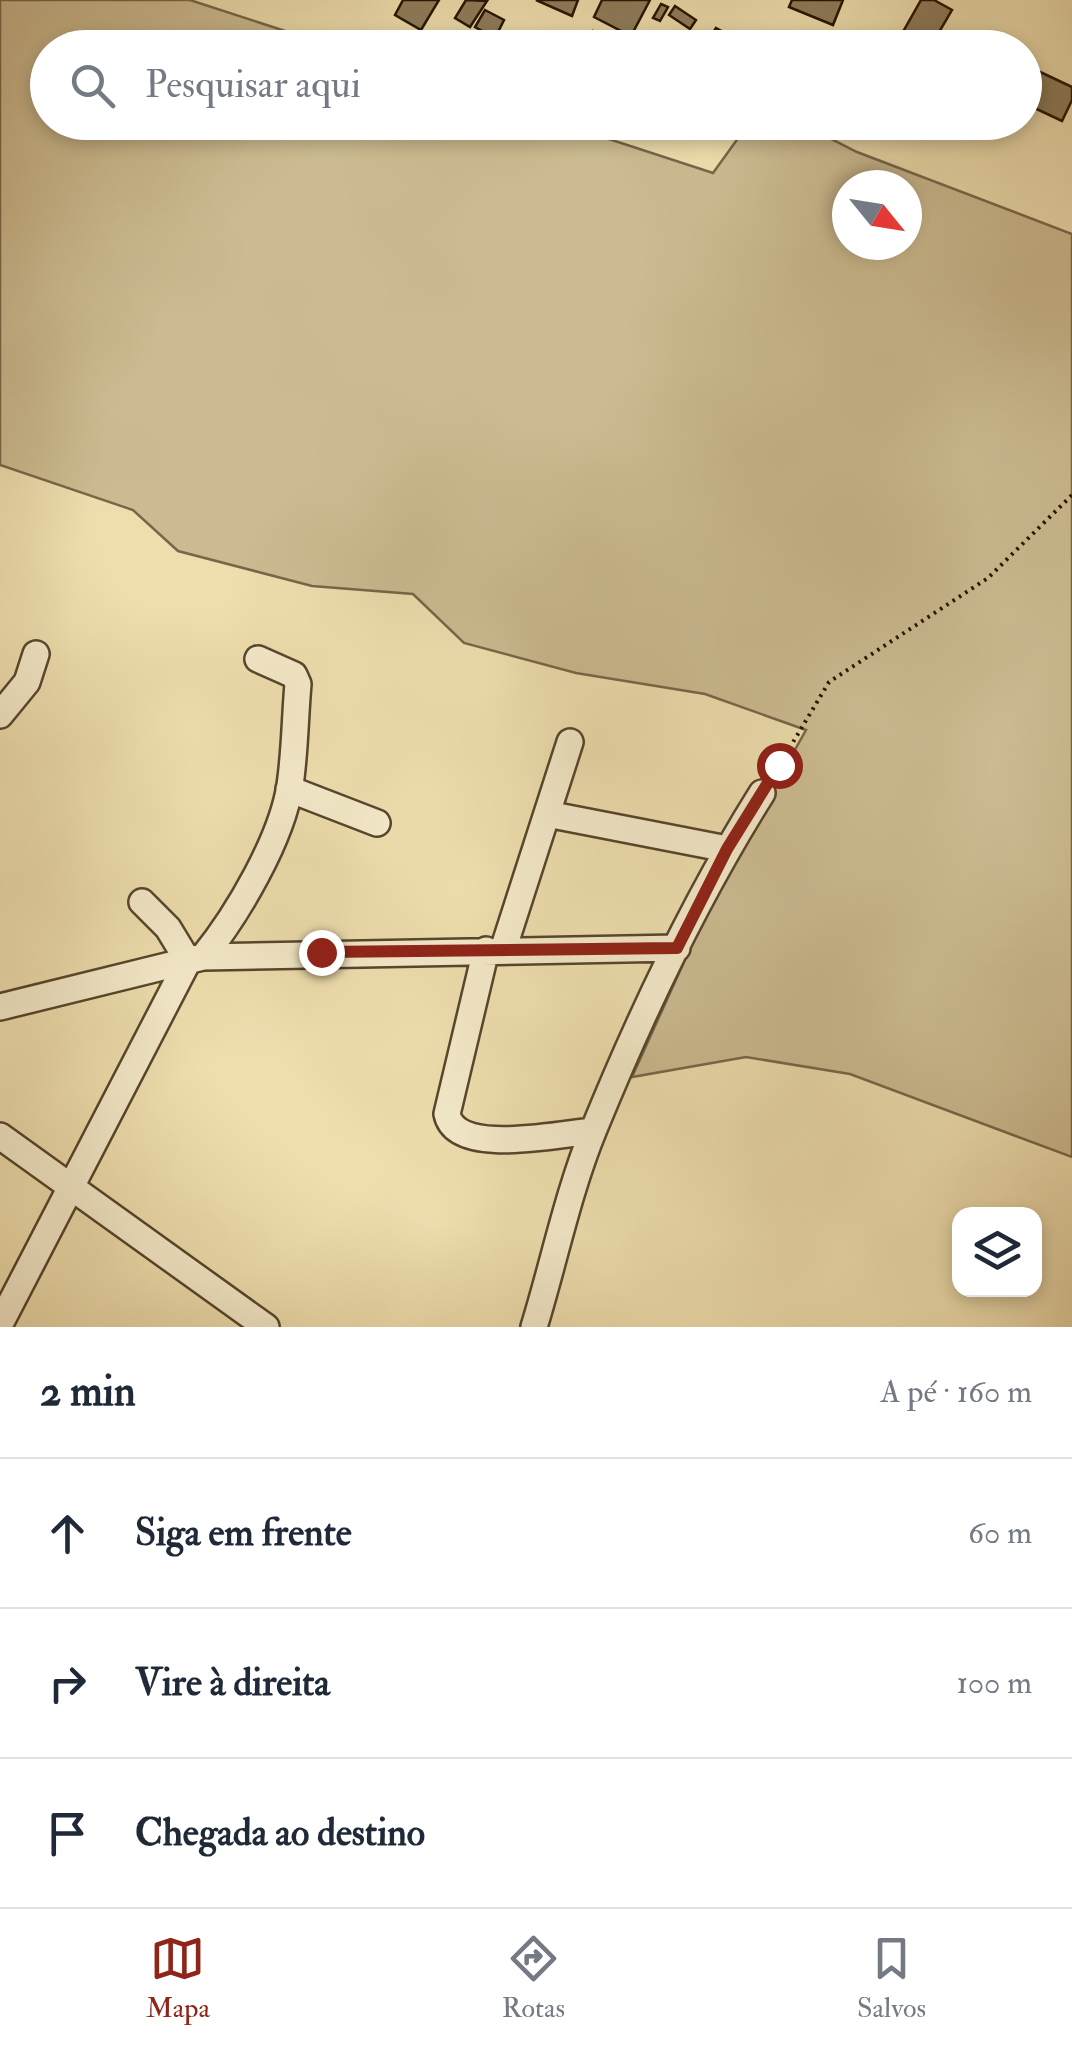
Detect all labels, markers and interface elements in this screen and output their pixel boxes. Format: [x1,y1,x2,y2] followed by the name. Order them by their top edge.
[30,30,1042,140] search box
[65,58,120,113] icon: search
[145,61,361,109] text: Pesquisar aqui
[832,170,922,260] north arrow
[757,743,803,789] route start
[299,930,345,976] route end
[952,1207,1042,1297] map controls
[952,1207,1042,1297] button: layers
[40,1366,136,1418] text: 2 min
[880,1372,1032,1412] text: A pé · 160 m
[40,1506,95,1561] icon: ahead
[135,1509,352,1557] text: Siga em frente
[968,1513,1032,1553] text: 60 m
[40,1656,95,1711] icon: right
[135,1659,330,1707] text: Vire à direita
[956,1663,1032,1703] text: 100 m
[40,1806,95,1861] icon: arrive
[135,1809,425,1857] text: Chegada ao destino
[146,1931,210,2026] tab: Mapa
[502,1931,565,2026] tab: Rotas
[857,1931,926,2026] tab: Salvos

